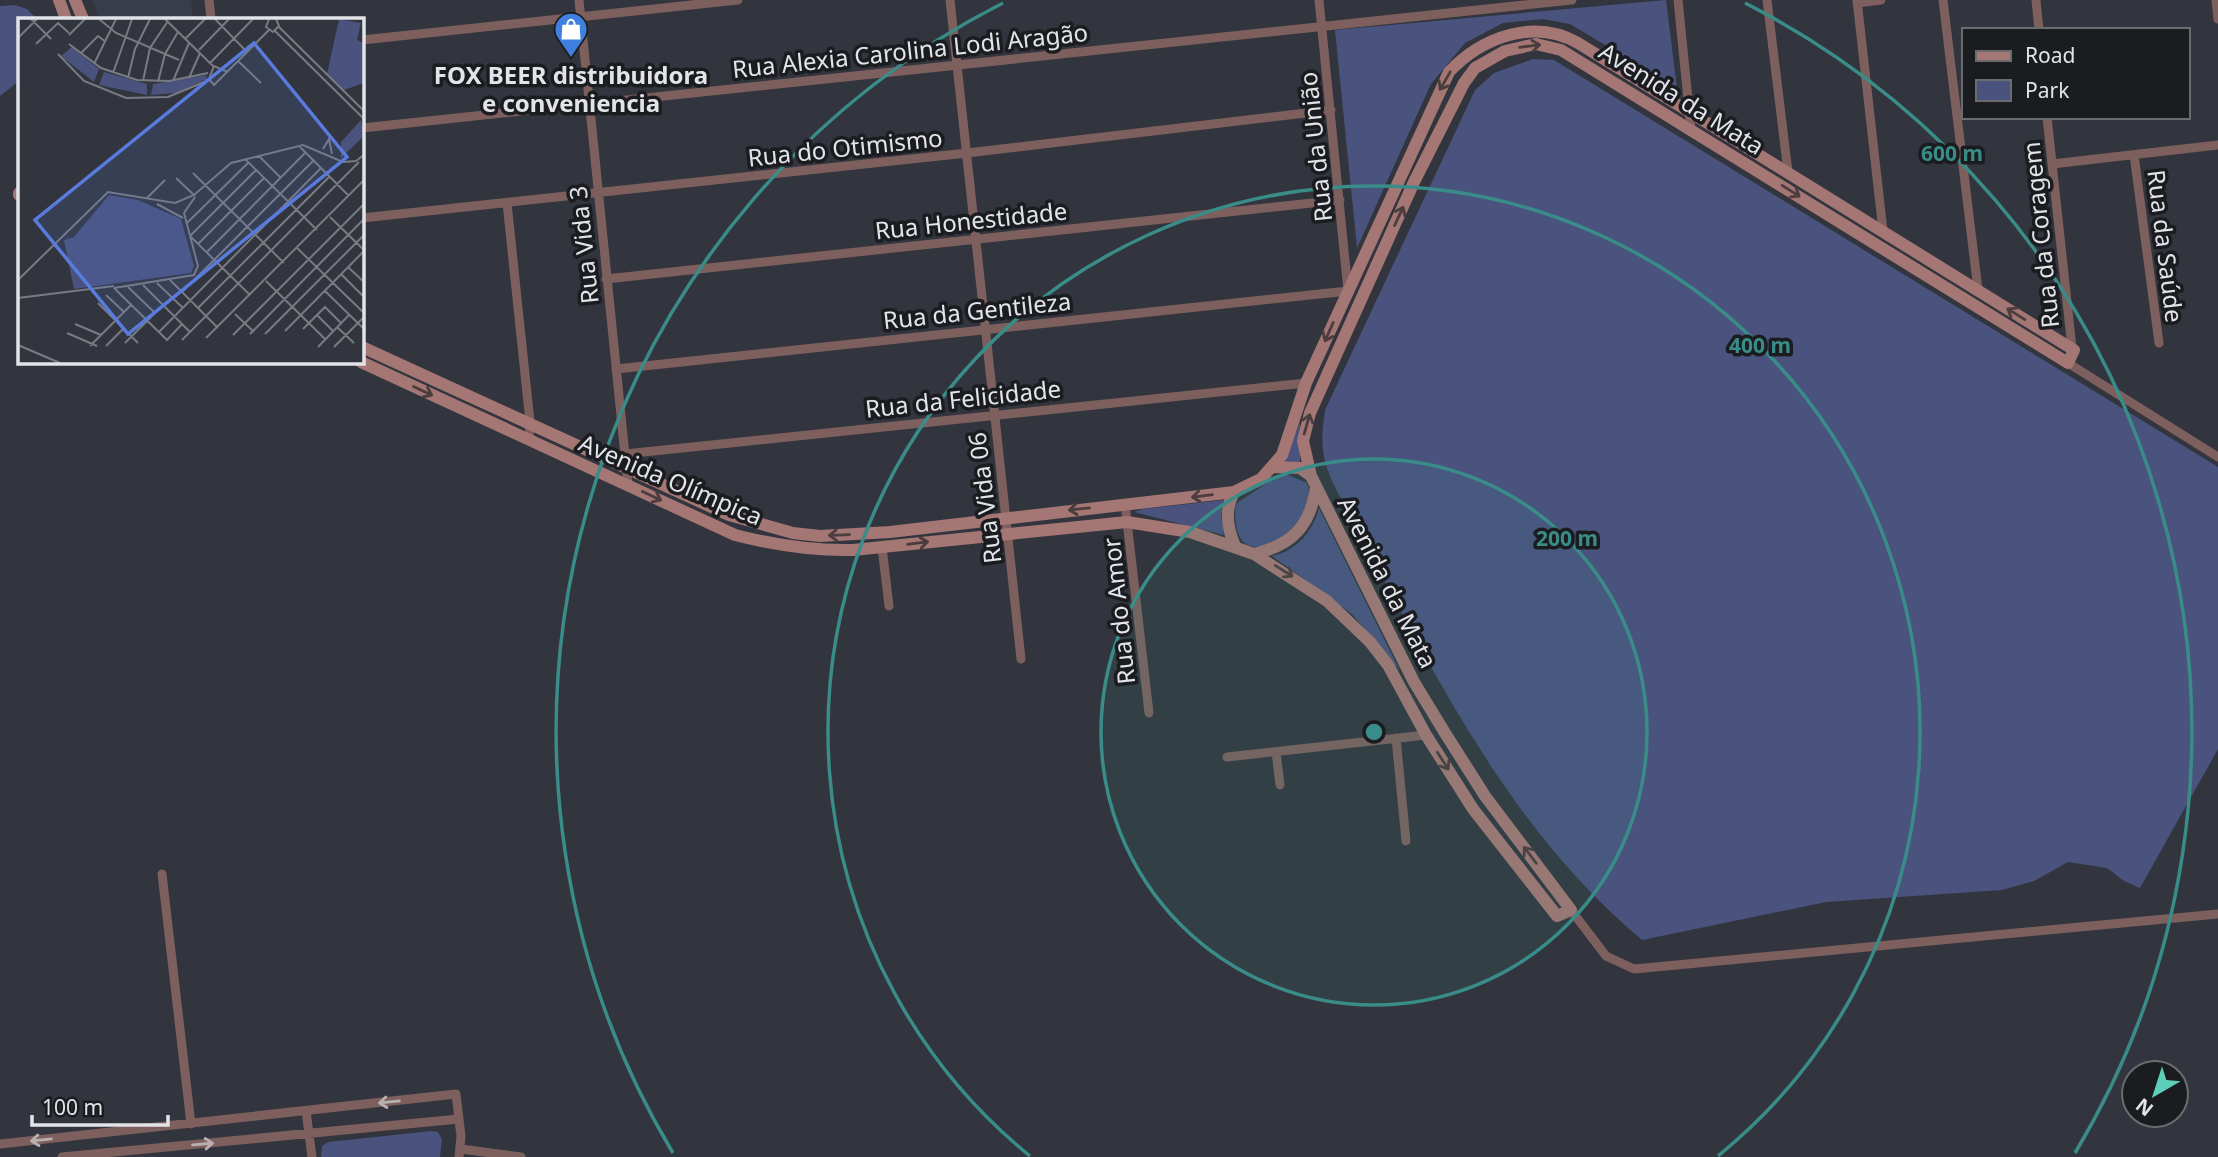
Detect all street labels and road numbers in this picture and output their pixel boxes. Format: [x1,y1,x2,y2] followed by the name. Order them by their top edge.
[731,15,1089,85] street label: Rua Alexia Carolina Lodi Aragão
[1593,34,1771,162] street label: Avenida da Mata
[1291,70,1339,224] street label: Rua da União
[746,120,944,174] street label: Rua do Otimismo
[2014,140,2066,330] street label: Rua da Coragem
[2140,168,2192,324] street label: Rua da Saúde
[560,184,606,306] street label: Rua Vida 3
[873,194,1069,246] street label: Rua Honestidade
[881,284,1073,336] street label: Rua da Gentileza
[864,371,1062,425] street label: Rua da Felicidade
[574,426,768,532] street label: Avenida Olímpica
[960,430,1008,566] street label: Rua Vida 06
[1331,491,1445,673] street label: Avenida da Mata
[1094,536,1142,686] street label: Rua do Amor

